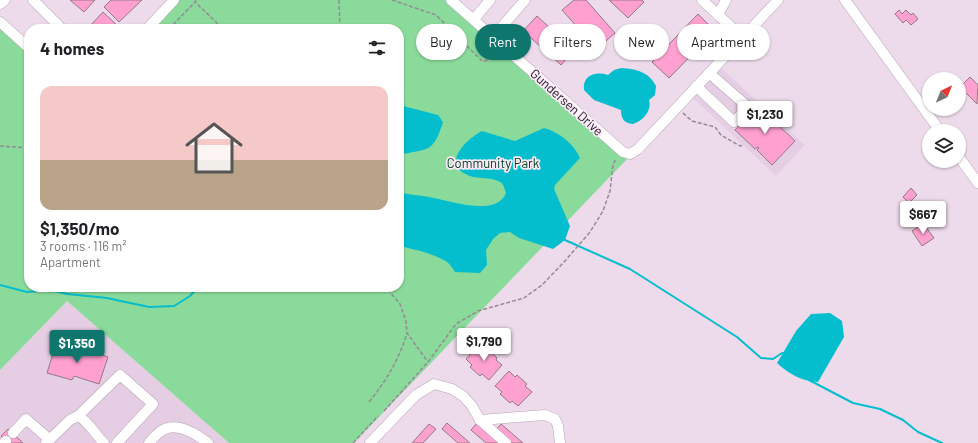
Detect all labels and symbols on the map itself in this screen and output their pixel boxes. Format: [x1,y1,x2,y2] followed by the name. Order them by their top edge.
[527,65,607,139] street label: Gundersen Drive
[922,72,966,116] north arrow
[732,101,798,135] pin: $1,230
[447,155,540,171] park label: Community Park
[899,201,947,235] pin: $667
[451,328,517,362] pin: $1,790
[44,330,110,364] pin: $1,350

